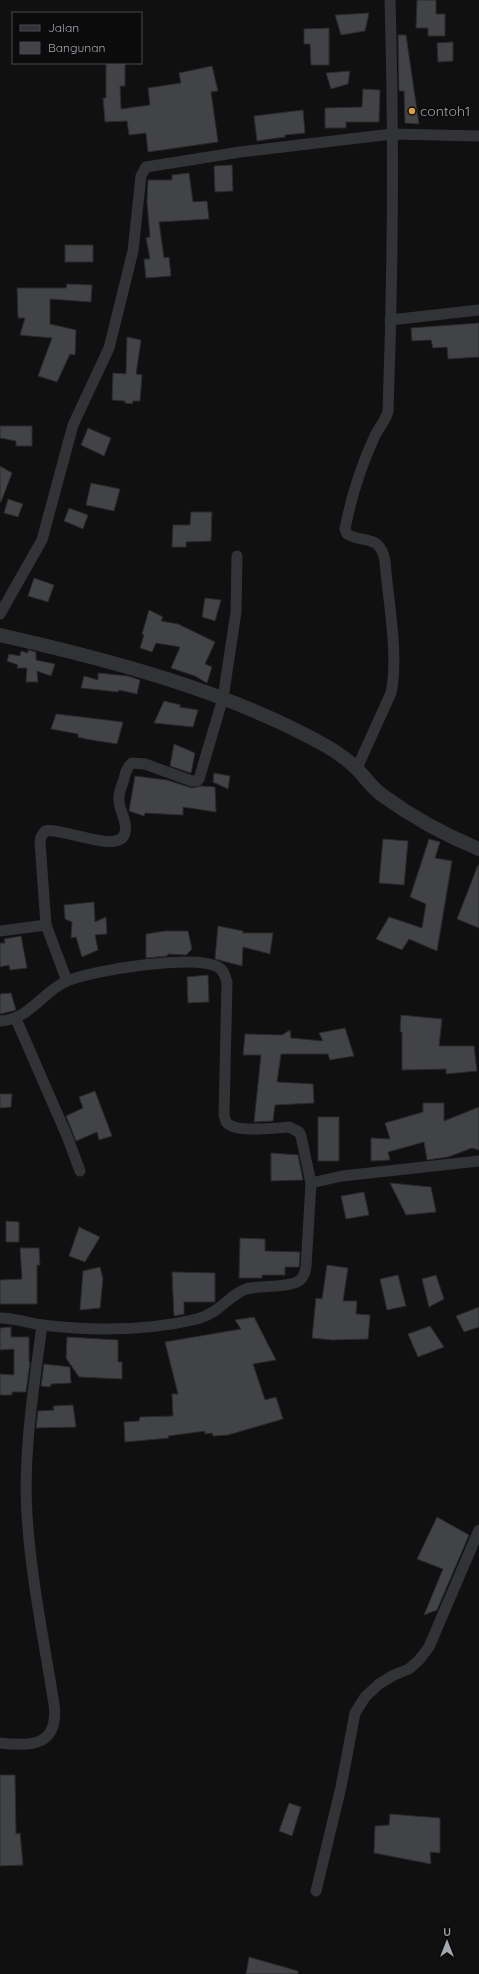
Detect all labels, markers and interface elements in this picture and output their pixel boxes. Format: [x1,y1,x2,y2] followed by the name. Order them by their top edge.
[12,12,142,64] legend
[48,20,79,35] text: Jalan
[48,40,105,55] text: Bangunan
[420,102,470,120] place label: contoh1
[407,106,417,116] marker: contoh1
[427,1922,467,1962] north arrow
[443,1925,451,1939] text: U

